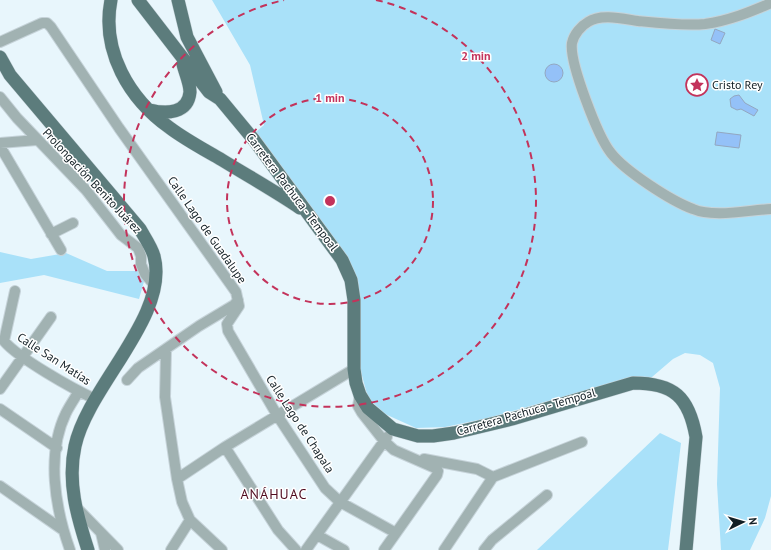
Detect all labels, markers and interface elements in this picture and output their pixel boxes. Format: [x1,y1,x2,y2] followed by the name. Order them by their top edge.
[461,48,491,63] text: 2 min
[684,72,710,98] place icon: Cristo Rey
[712,77,763,92] place label: Cristo Rey
[315,90,345,105] text: 1 min
[40,125,145,236] street label: Prolongación Benito Juárez
[243,130,342,254] street label: Carretera Pachuca - Tempoal
[165,173,250,286] street label: Calle Lago de Guadalupe
[323,194,337,208] centre of rings
[15,329,94,388] street label: Calle San Matías
[263,372,338,476] street label: Calle Lago de Chapala
[455,384,598,439] street label: Carretera Pachuca - Tempoal
[240,485,308,503] district label: ANÁHUAC
[723,502,763,542] north arrow
[746,517,760,525] text: N

